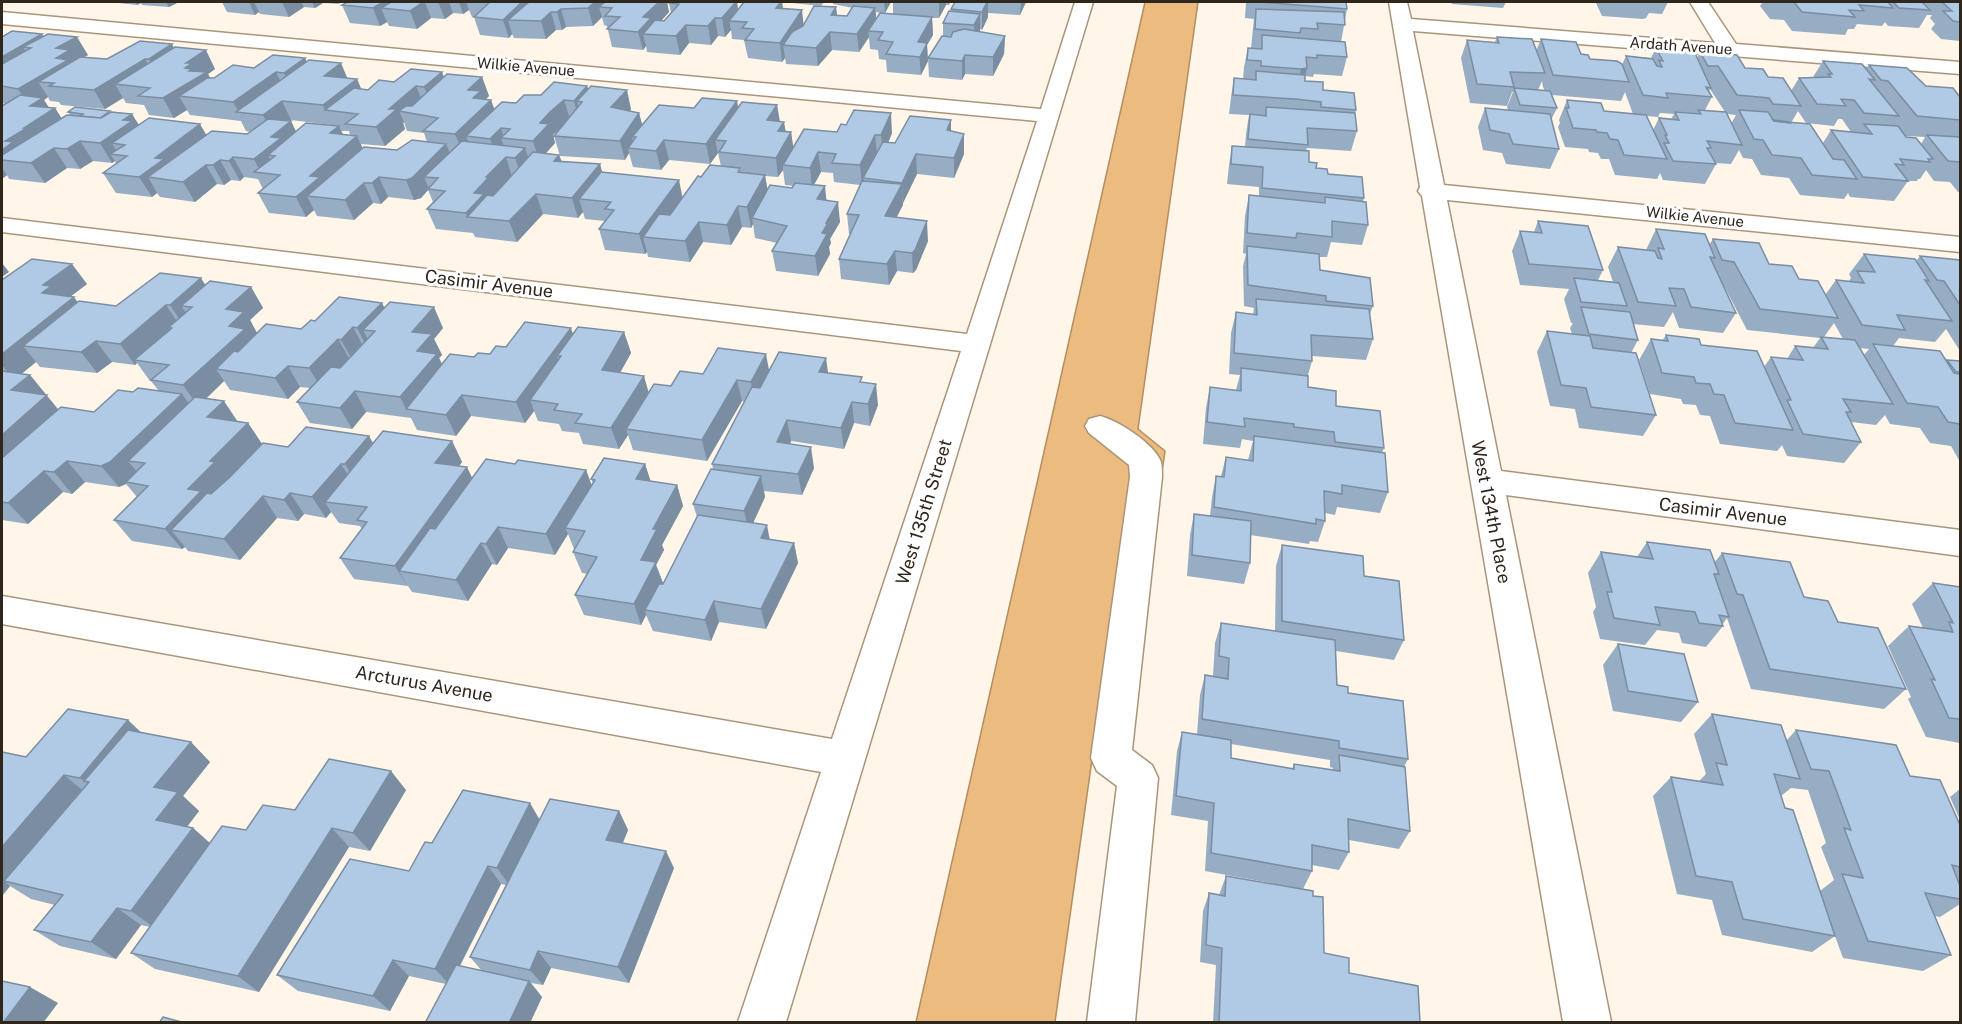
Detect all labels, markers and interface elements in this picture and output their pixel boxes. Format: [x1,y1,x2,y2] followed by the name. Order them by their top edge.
[1629,33,1733,58] street label: Ardath Avenue
[476,54,576,79] street label: Wilkie Avenue
[1645,203,1745,230] street label: Wilkie Avenue
[424,265,554,302] street label: Casimir Avenue
[891,436,956,587] street label: West 135th Street
[1467,439,1516,585] street label: West 134th Place
[1658,493,1788,530] street label: Casimir Avenue
[354,661,494,706] street label: Arcturus Avenue

